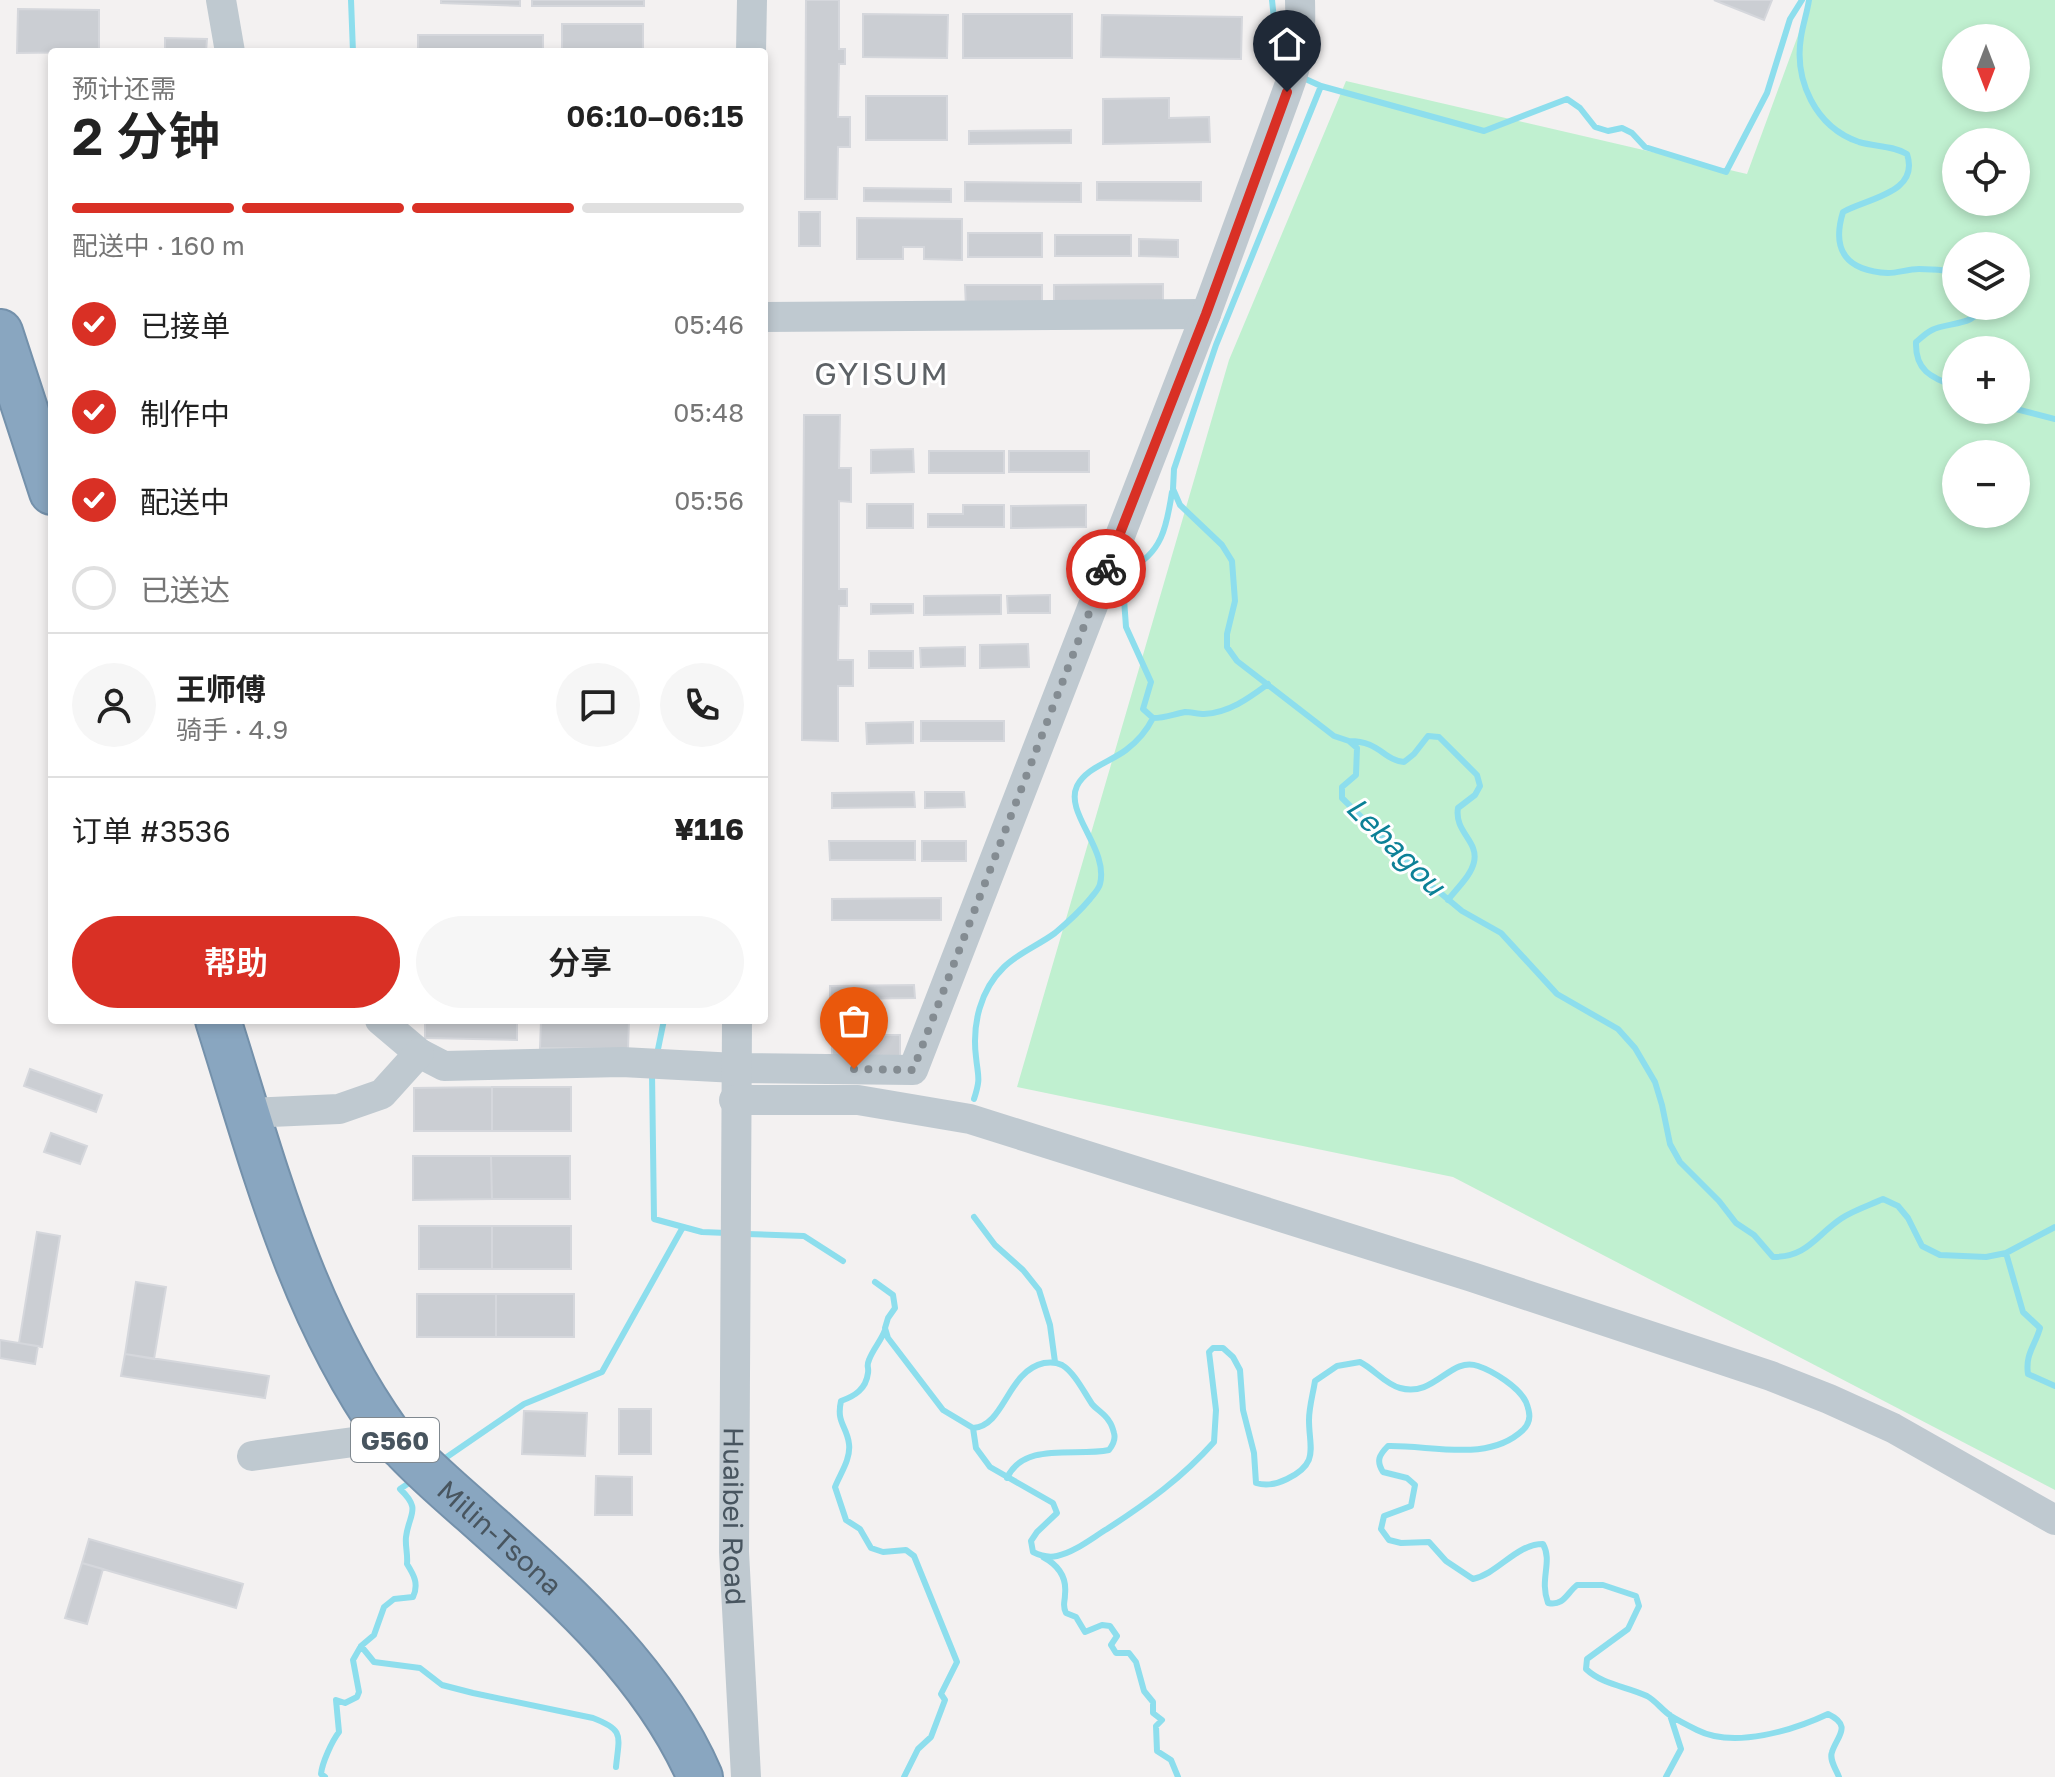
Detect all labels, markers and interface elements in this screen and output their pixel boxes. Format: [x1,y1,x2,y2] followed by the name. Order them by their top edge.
[1253,10,1321,92] pin
[1265,22,1309,66] icon: home
[1942,24,2030,112] north arrow
[1942,24,2030,528] map controls
[72,73,176,104] text: 预计还需
[566,98,744,134] text: 06:10–06:15
[72,104,220,166] text: 2 分钟
[1942,128,2030,216] button: locate
[72,230,245,261] text: 配送中 · 160 m
[1942,232,2030,320] button: layers
[72,302,116,346] icon: check
[140,308,230,344] text: 已接单
[673,309,744,340] text: 05:46
[1942,336,2030,424] button: +
[814,354,950,392] district label: GYISUM
[72,390,116,434] icon: check
[140,396,230,432] text: 制作中
[673,397,744,428] text: 05:48
[1942,440,2030,528] button: −
[72,478,116,522] icon: check
[140,484,230,520] text: 配送中
[674,485,744,516] text: 05:56
[1066,529,1146,609] courier
[1084,547,1128,591] icon: bike
[140,572,230,608] text: 已送达
[72,663,156,747] button: person
[556,663,640,747] button: chat
[660,663,744,747] button: phone
[176,671,266,707] text: 王师傅
[176,714,288,745] text: 骑手 · 4.9
[1339,789,1454,904] water label: Lebagou
[674,811,744,847] text: ¥116
[72,813,231,849] text: 订单 #3536
[72,916,400,1008] button: 帮助
[416,916,744,1008] button: 分享
[820,987,888,1069] pin
[832,999,876,1043] icon: bag
[351,1418,439,1462] road number: G560
[717,1427,753,1606] street label: Huaibei Road
[431,1473,569,1601] street label: Milin-Tsona

